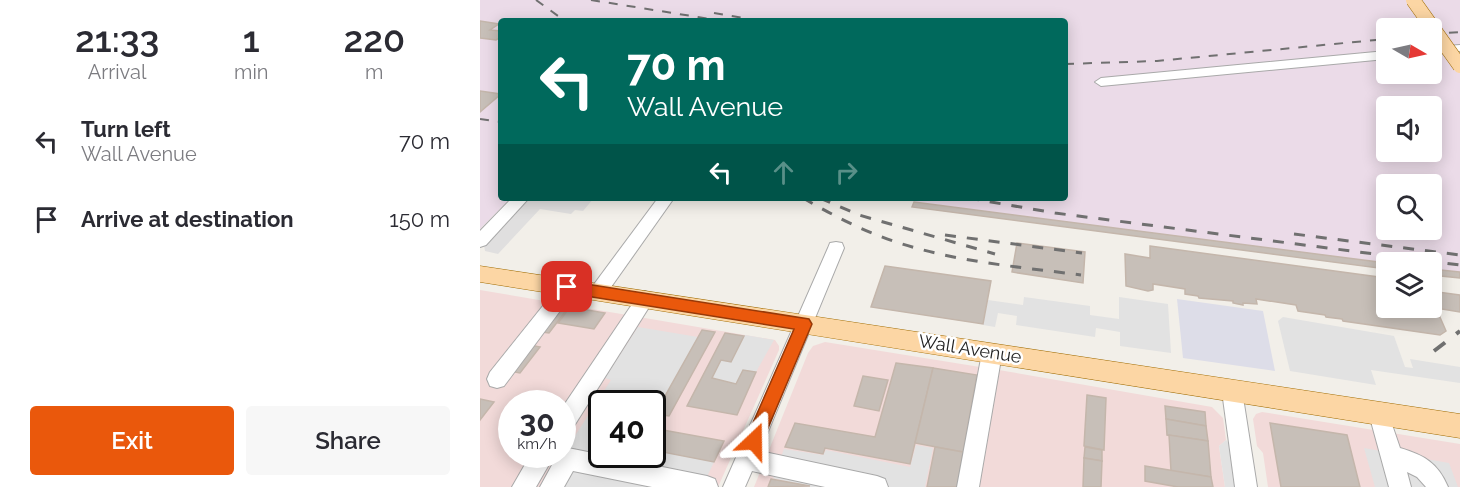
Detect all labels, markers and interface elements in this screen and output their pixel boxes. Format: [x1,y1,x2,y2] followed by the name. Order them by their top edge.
[75,18,159,60] text: 21:33
[243,18,260,60] text: 1
[343,18,405,60] text: 220
[1376,18,1442,84] north arrow
[1376,18,1442,318] map controls
[627,41,726,90] text: 70 m
[528,42,606,120] icon: left
[88,60,146,84] text: Arrival
[234,60,269,84] text: min
[365,60,383,84] text: m
[627,91,783,122] text: Wall Avenue
[1376,96,1442,162] button: sound
[81,116,171,142] text: Turn left
[30,125,63,158] icon: left
[399,128,450,154] text: 70 m
[81,142,197,166] text: Wall Avenue
[704,156,737,189] icon: left
[767,156,800,189] icon: ahead
[830,156,863,189] icon: right
[1376,174,1442,240] button: search
[30,203,63,236] icon: arrive
[81,206,294,232] text: Arrive at destination
[389,206,450,232] text: 150 m
[1376,252,1442,318] button: layers
[541,261,592,312] pin
[550,270,583,303] icon: arrive
[917,330,1024,367] street label: Wall Avenue
[588,390,666,468] speed limit sign: 40
[519,404,555,439] text: 30
[30,406,234,475] button: Exit
[246,406,450,475] button: Share
[722,409,786,473] position arrow
[517,435,557,453] text: km/h

